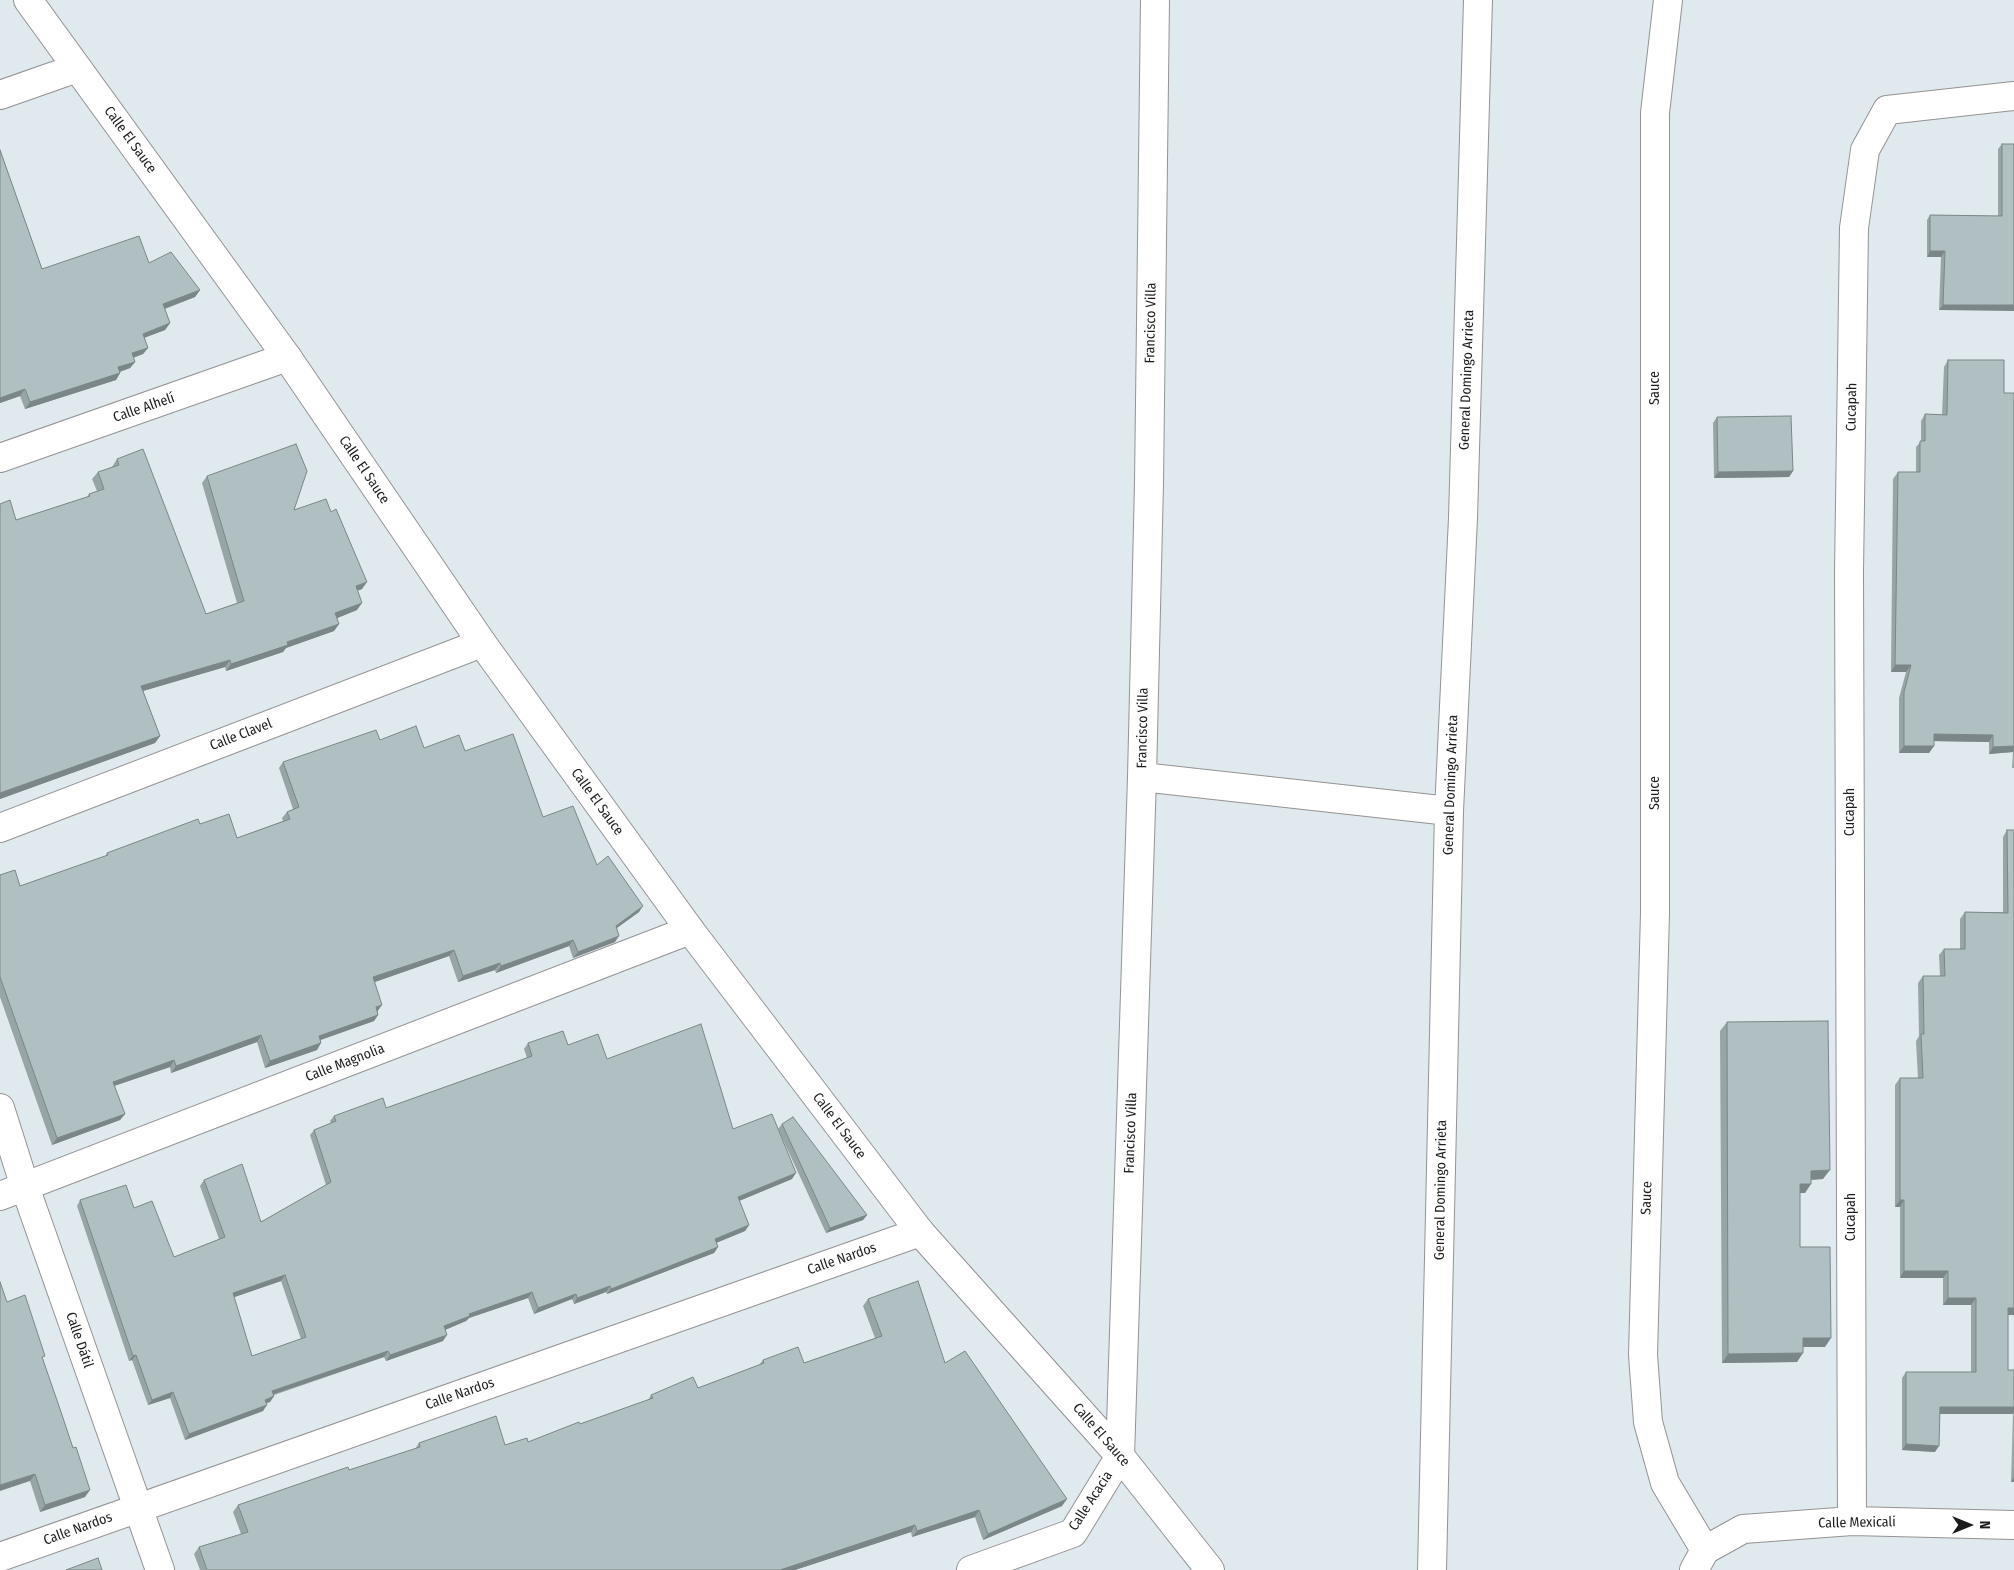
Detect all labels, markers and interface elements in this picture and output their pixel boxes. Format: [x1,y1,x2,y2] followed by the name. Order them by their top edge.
[100,103,160,177] street label: Calle El Sauce
[1142,282,1160,364] street label: Francisco Villa
[1456,310,1478,450] street label: General Domingo Arrieta
[1647,371,1663,405] street label: Sauce
[1843,383,1861,431] street label: Cucapah
[111,390,177,426] street label: Calle Alhelí
[335,433,393,507] street label: Calle El Sauce
[1134,687,1152,769] street label: Francisco Villa
[208,715,274,755] street label: Calle Clavel
[1440,715,1462,855] street label: General Domingo Arrieta
[567,765,627,839] street label: Calle El Sauce
[1647,776,1663,810] street label: Sauce
[1842,788,1858,836] street label: Cucapah
[303,1040,387,1086] street label: Calle Magnolia
[809,1090,869,1162] street label: Calle El Sauce
[1121,1092,1141,1174] street label: Francisco Villa
[1431,1120,1451,1260] street label: General Domingo Arrieta
[1638,1181,1656,1215] street label: Sauce
[1843,1193,1859,1241] street label: Cucapah
[805,1239,879,1279] street label: Calle Nardos
[62,1310,96,1370] street label: Calle Dátil
[423,1374,497,1414] street label: Calle Nardos
[1069,1400,1133,1470] street label: Calle El Sauce
[1066,1468,1116,1534] street label: Calle Acacia
[1944,1500,1994,1550] north arrow
[41,1509,115,1549] street label: Calle Nardos
[1818,1514,1896,1532] street label: Calle Mexicali
[1976,1521,1993,1529] text: N

